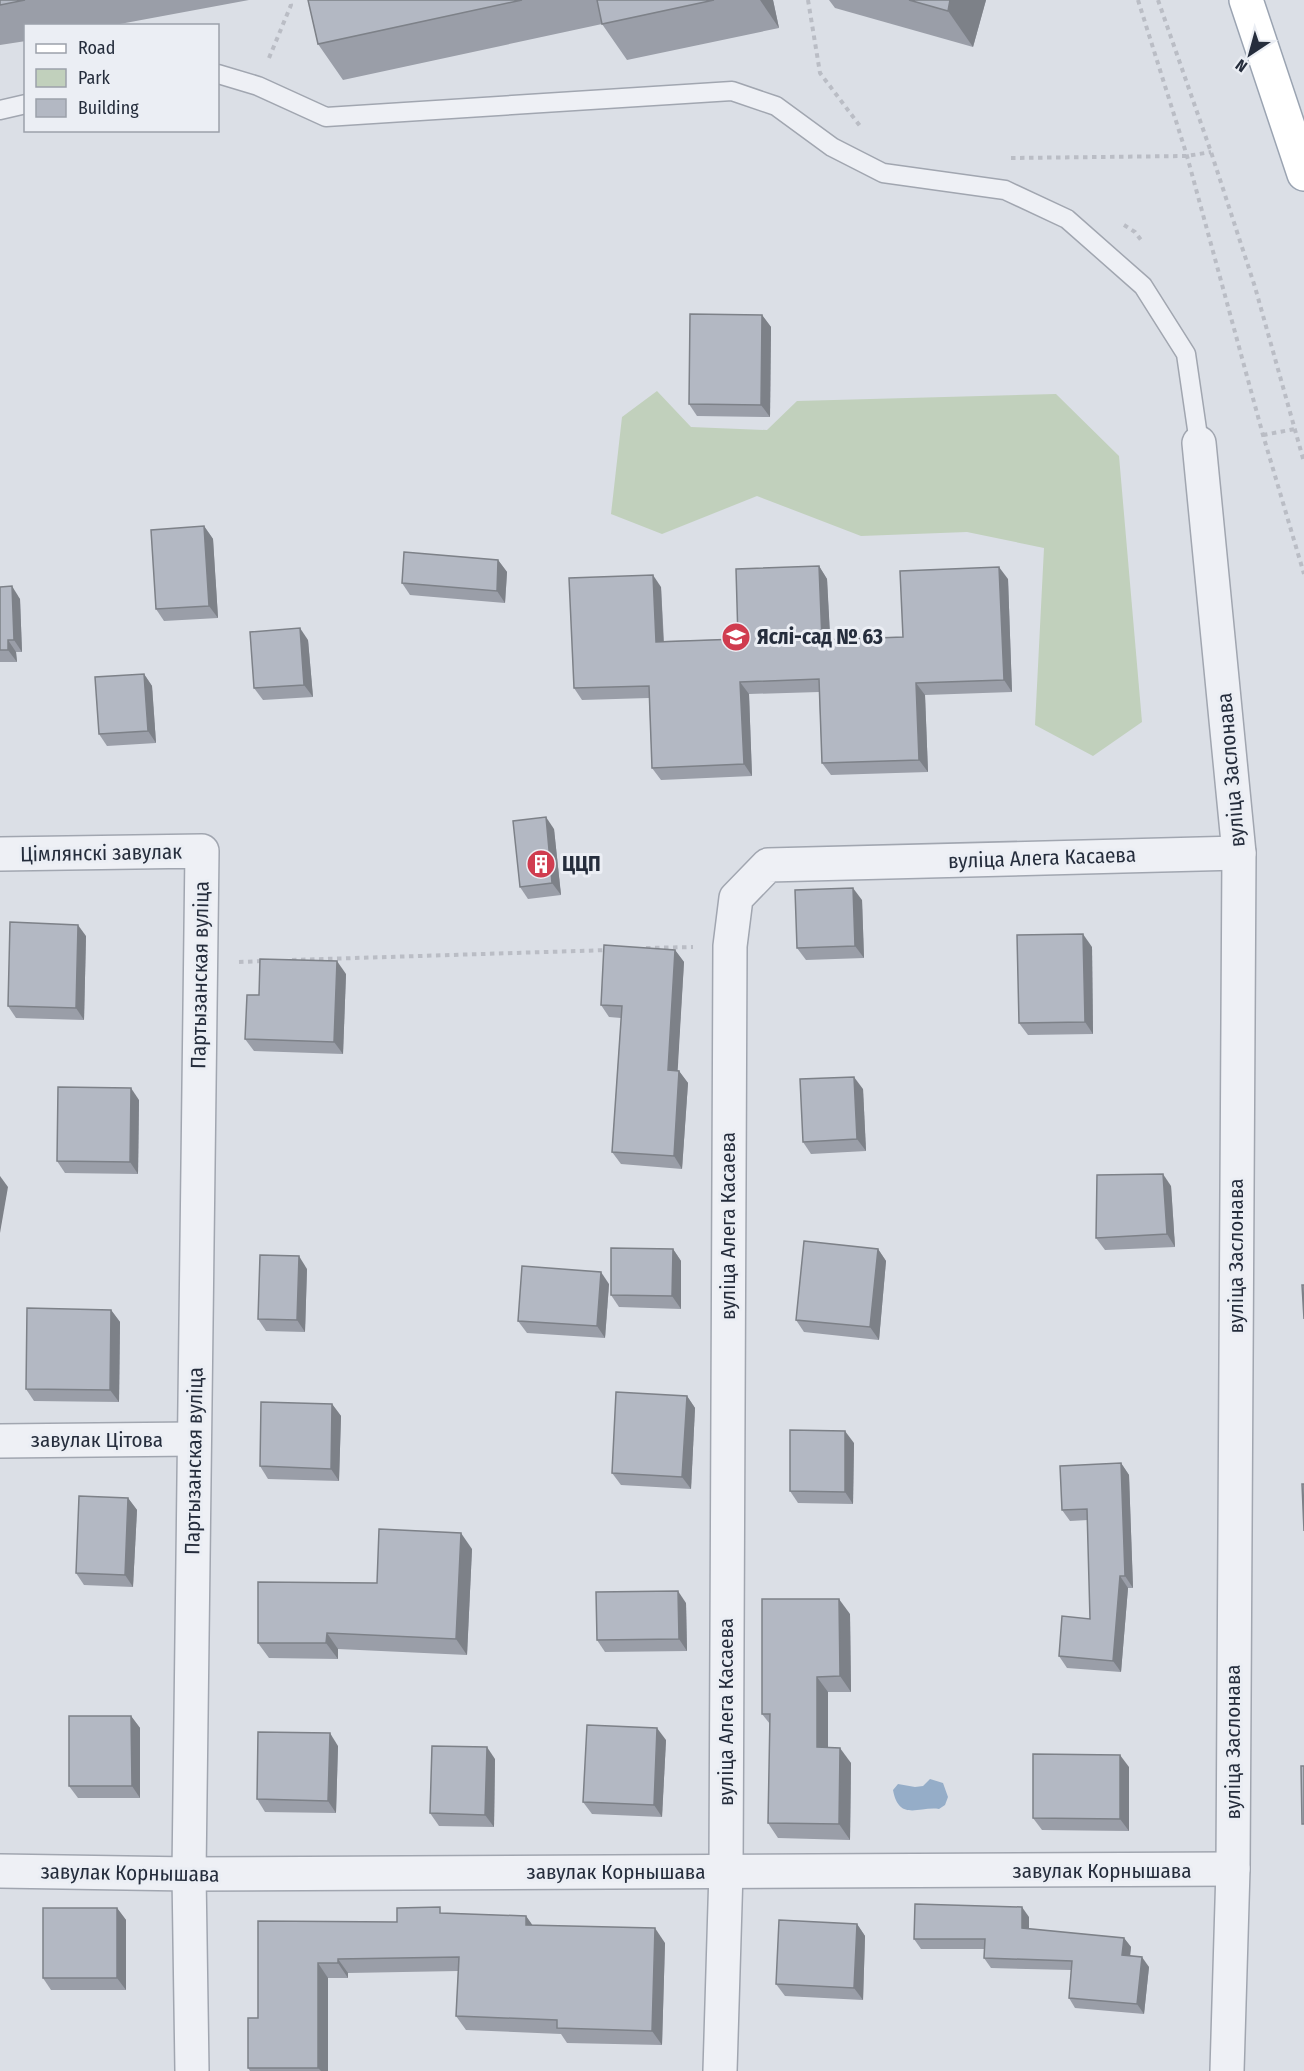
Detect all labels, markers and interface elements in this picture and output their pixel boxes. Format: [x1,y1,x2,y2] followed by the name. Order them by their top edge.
[24,24,219,132] legend
[1220,24,1280,84] north arrow
[78,37,115,59] text: Road
[1232,55,1251,76] text: N
[78,67,111,89] text: Park
[78,97,139,119] text: Building
[720,621,752,653] school or university icon: Яслі-сад № 63
[757,624,883,650] place label: Яслі-сад № 63
[1211,692,1251,848] street label: вуліца Заслонава
[20,839,182,867] street label: Цімлянскі завулак
[948,842,1136,874] street label: вуліца Алега Касаева
[525,848,557,880] building icon: ЦЦП
[562,851,601,877] place label: ЦЦП
[185,881,215,1069] street label: Партызанская вуліца
[715,1132,741,1320] street label: вуліца Алега Касаева
[1223,1178,1249,1334] street label: вуліца Заслонава
[179,1367,209,1555] street label: Партызанская вуліца
[31,1427,163,1453] street label: завулак Цітова
[713,1618,739,1806] street label: вуліца Алега Касаева
[1220,1664,1246,1820] street label: вуліца Заслонава
[40,1858,220,1888] street label: завулак Корнышава
[1013,1858,1191,1884] street label: завулак Корнышава
[527,1859,705,1885] street label: завулак Корнышава

